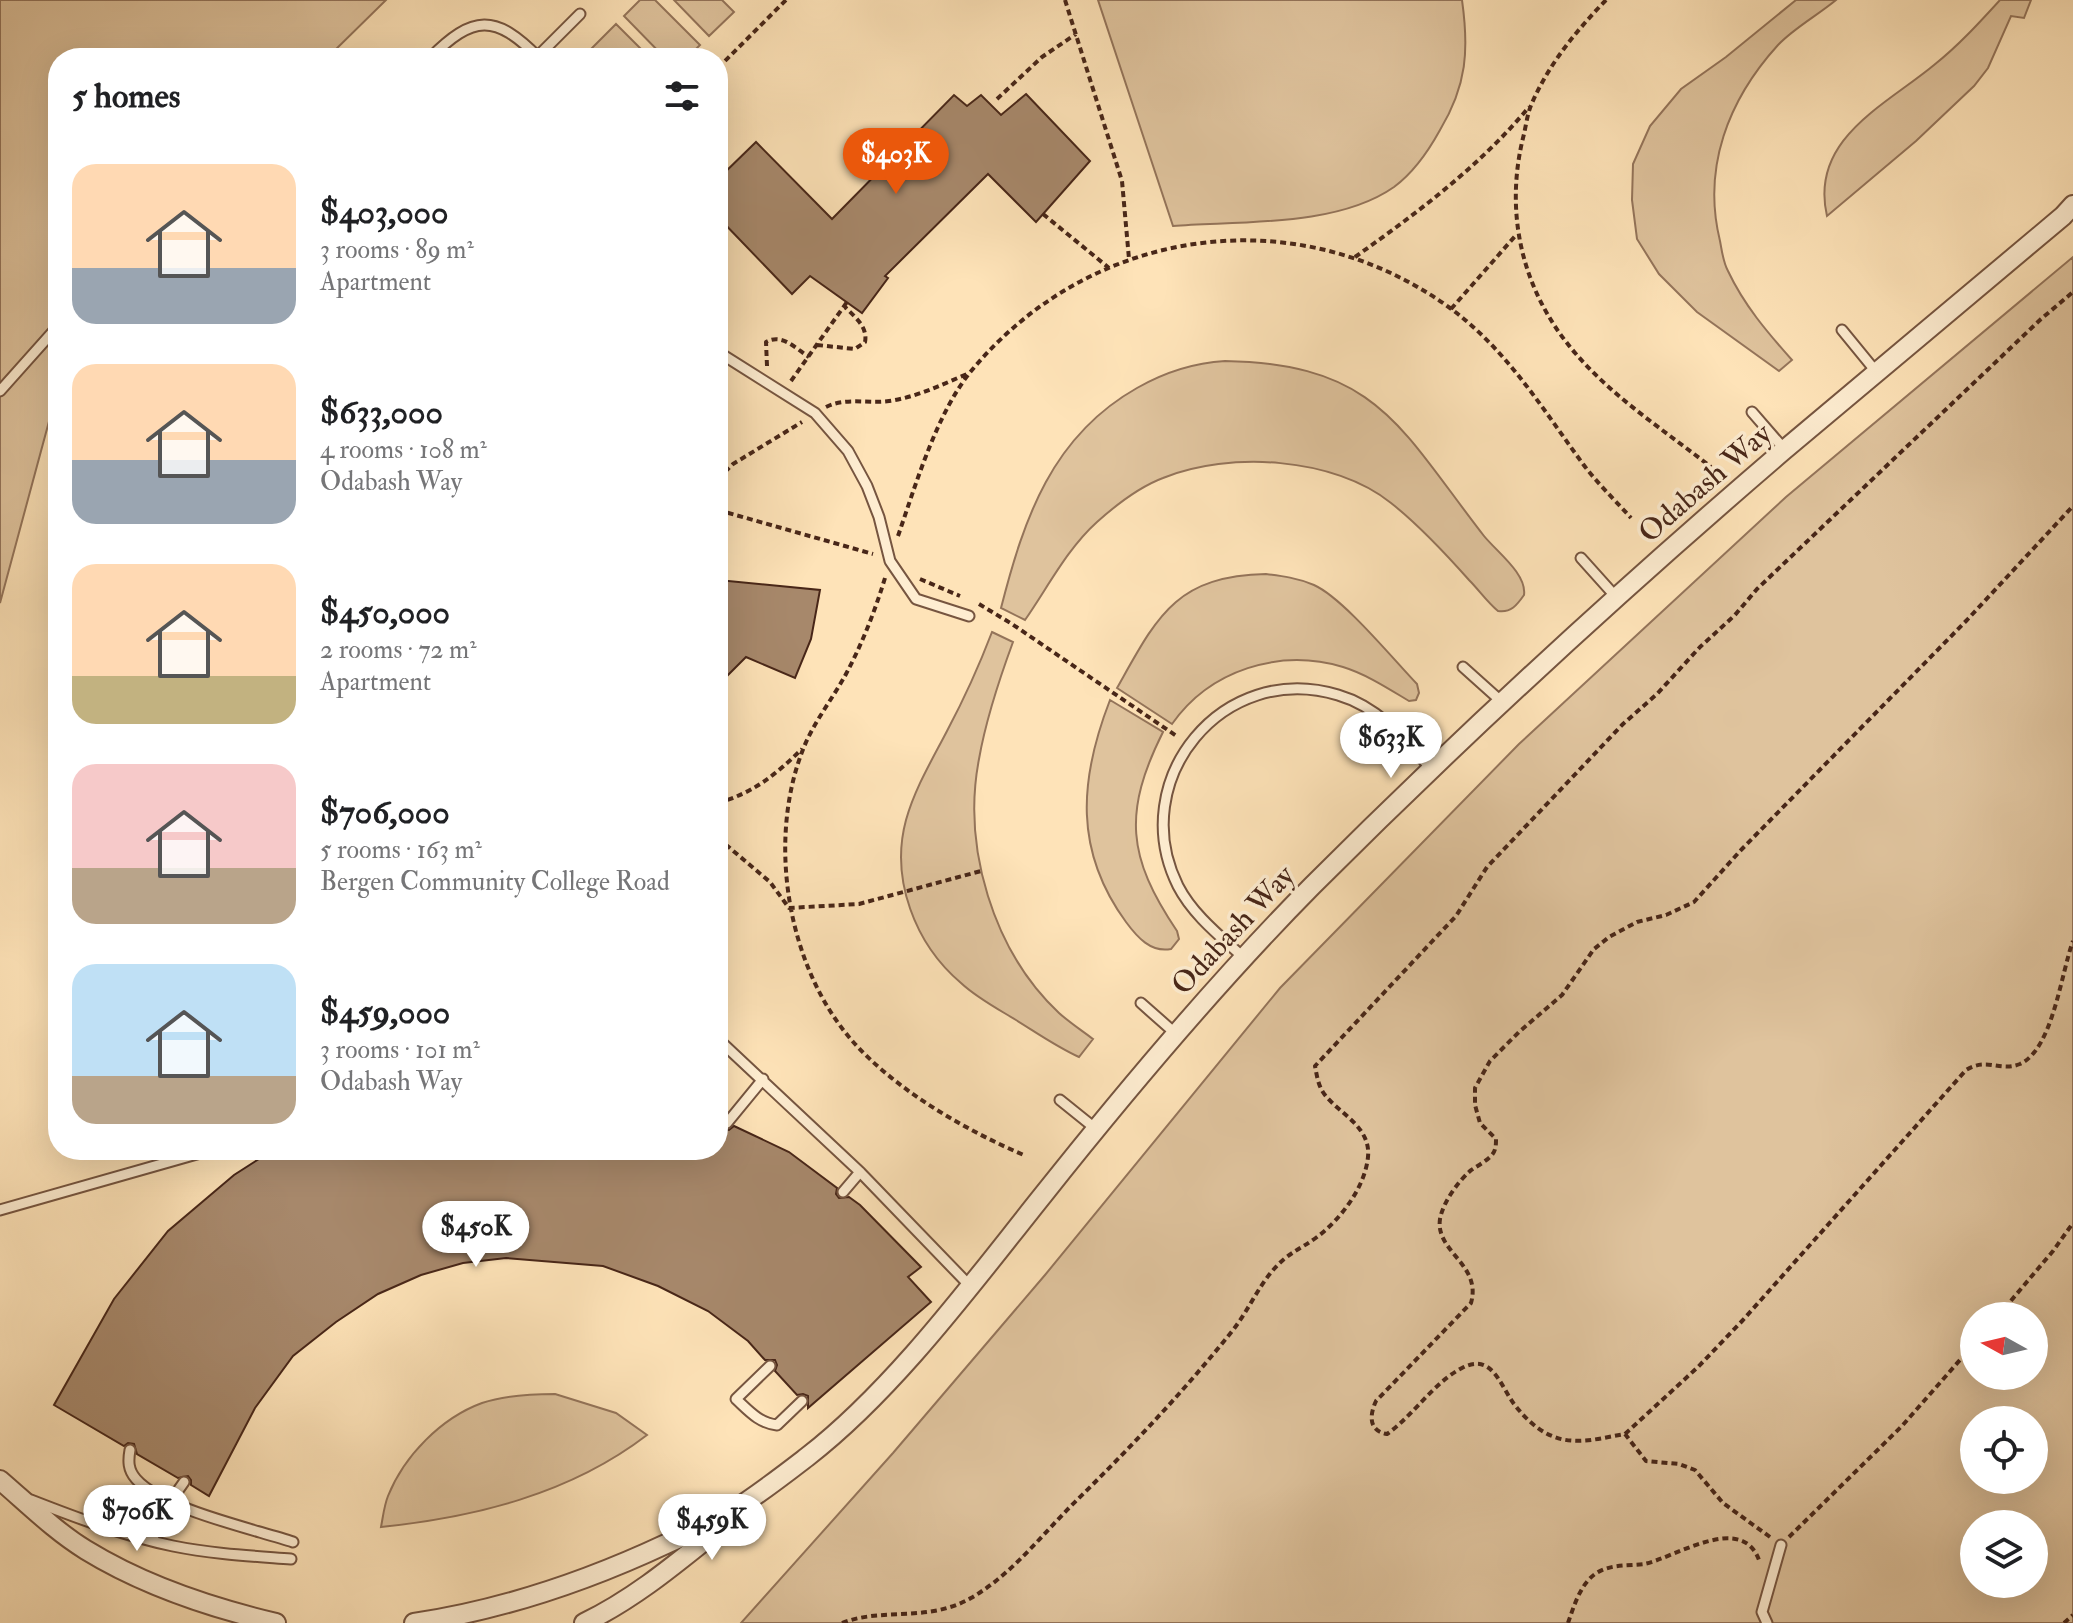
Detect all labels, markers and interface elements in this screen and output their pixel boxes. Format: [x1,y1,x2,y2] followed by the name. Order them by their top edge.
[660,74,704,118] icon: filters
[72,75,180,118] text: 5 homes
[840,128,952,196] pin: $403K
[861,138,931,170] text: $403K
[320,191,448,234] text: $403,000
[136,196,232,292] icon: home
[320,234,474,266] text: 3 rooms · 89 m²
[320,266,431,298] text: Apartment
[320,391,443,434] text: $633,000
[136,396,232,492] icon: home
[1631,415,1780,551] street label: Odabash Way
[320,434,487,466] text: 4 rooms · 108 m²
[320,466,462,498] text: Odabash Way
[320,591,450,634] text: $450,000
[136,596,232,692] icon: home
[320,634,477,666] text: 2 rooms · 72 m²
[320,666,431,698] text: Apartment
[1335,712,1447,780] pin: $633K
[1358,722,1424,754] text: $633K
[320,791,450,834] text: $706,000
[136,796,232,892] icon: home
[320,834,482,866] text: 5 rooms · 163 m²
[1164,857,1303,1003] street label: Odabash Way
[320,866,670,898] text: Bergen Community College Road
[320,991,450,1034] text: $459,000
[136,996,232,1092] icon: home
[320,1034,480,1066] text: 3 rooms · 101 m²
[320,1066,462,1098] text: Odabash Way
[420,1201,532,1269] pin: $450K
[440,1211,512,1243] text: $450K
[1960,1302,2048,1390] north arrow
[1960,1302,2048,1598] map controls
[1960,1406,2048,1494] button: locate
[81,1485,193,1553] pin: $706K
[656,1494,768,1562] pin: $459K
[101,1495,173,1527] text: $706K
[676,1504,748,1536] text: $459K
[1960,1510,2048,1598] button: layers

